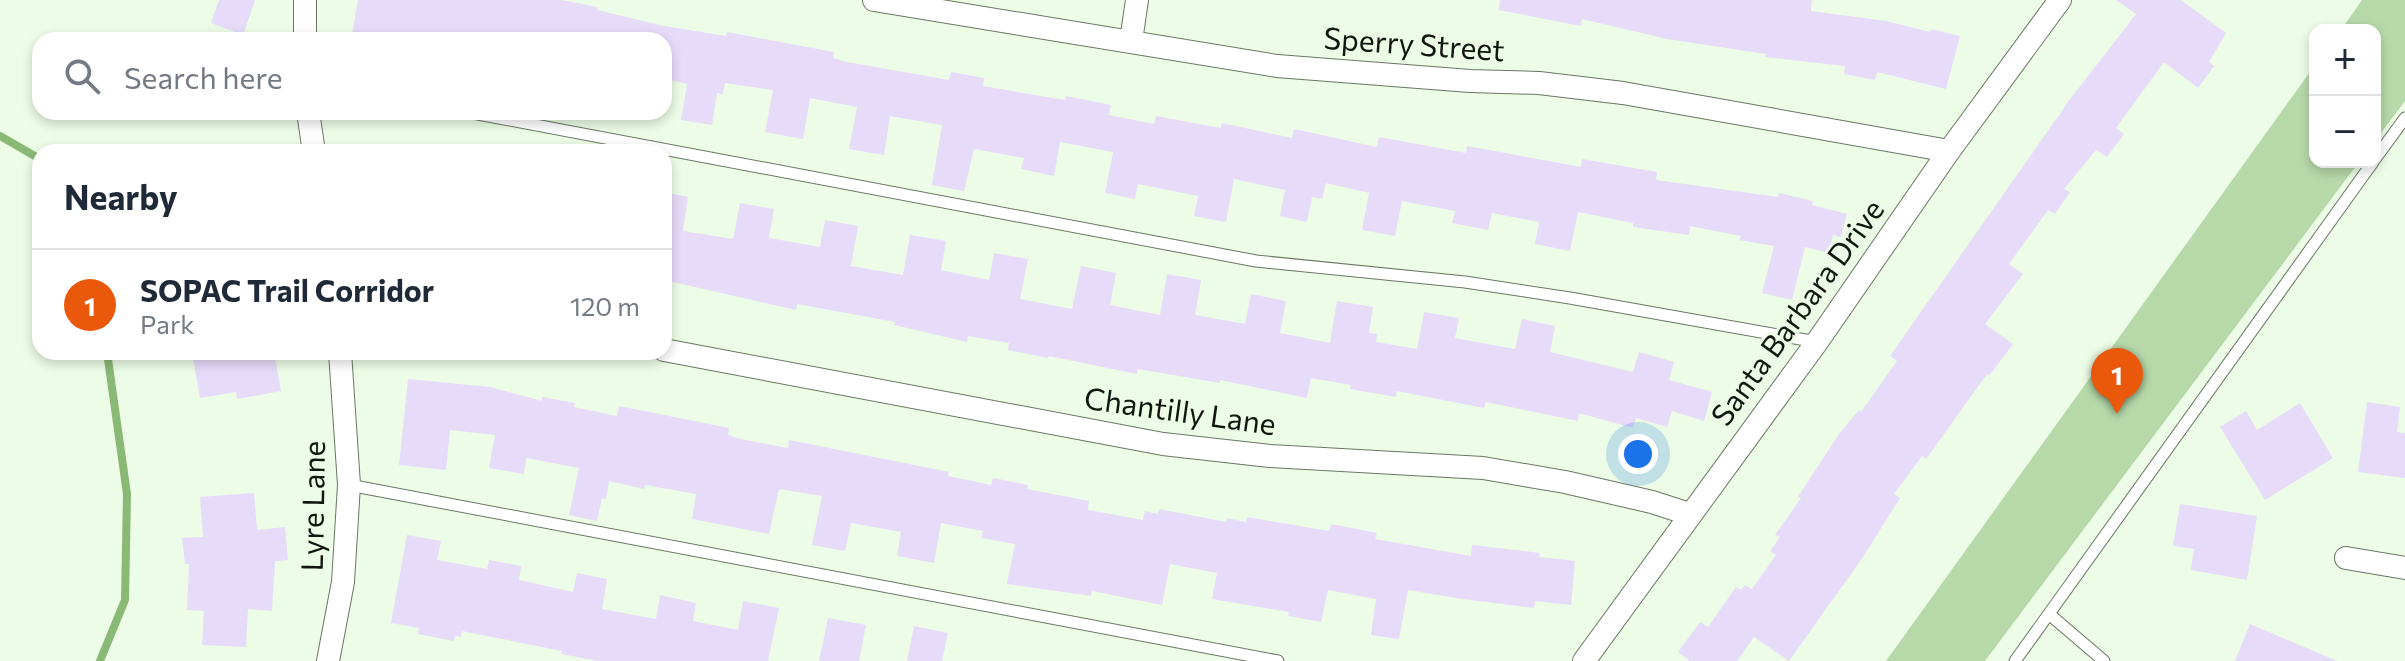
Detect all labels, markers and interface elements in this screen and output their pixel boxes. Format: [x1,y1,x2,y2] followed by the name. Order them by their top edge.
[1323,18,1506,67] street label: Sperry Street
[2309,24,2381,168] map controls
[2309,24,2381,96] button: +
[32,32,672,120] search box
[60,54,104,98] icon: search
[124,58,283,95] text: Search here
[2309,96,2381,168] button: −
[64,175,178,217] text: Nearby
[1702,191,1890,432] street label: Santa Barbara Drive
[140,271,434,308] text: SOPAC Trail Corridor
[84,290,96,321] text: 1
[570,290,640,321] text: 120 m
[140,308,194,339] text: Park
[2091,348,2143,414] pin: 1
[1082,378,1278,441] street label: Chantilly Lane
[1618,434,1658,474] your location
[292,440,331,572] street label: Lyre Lane

